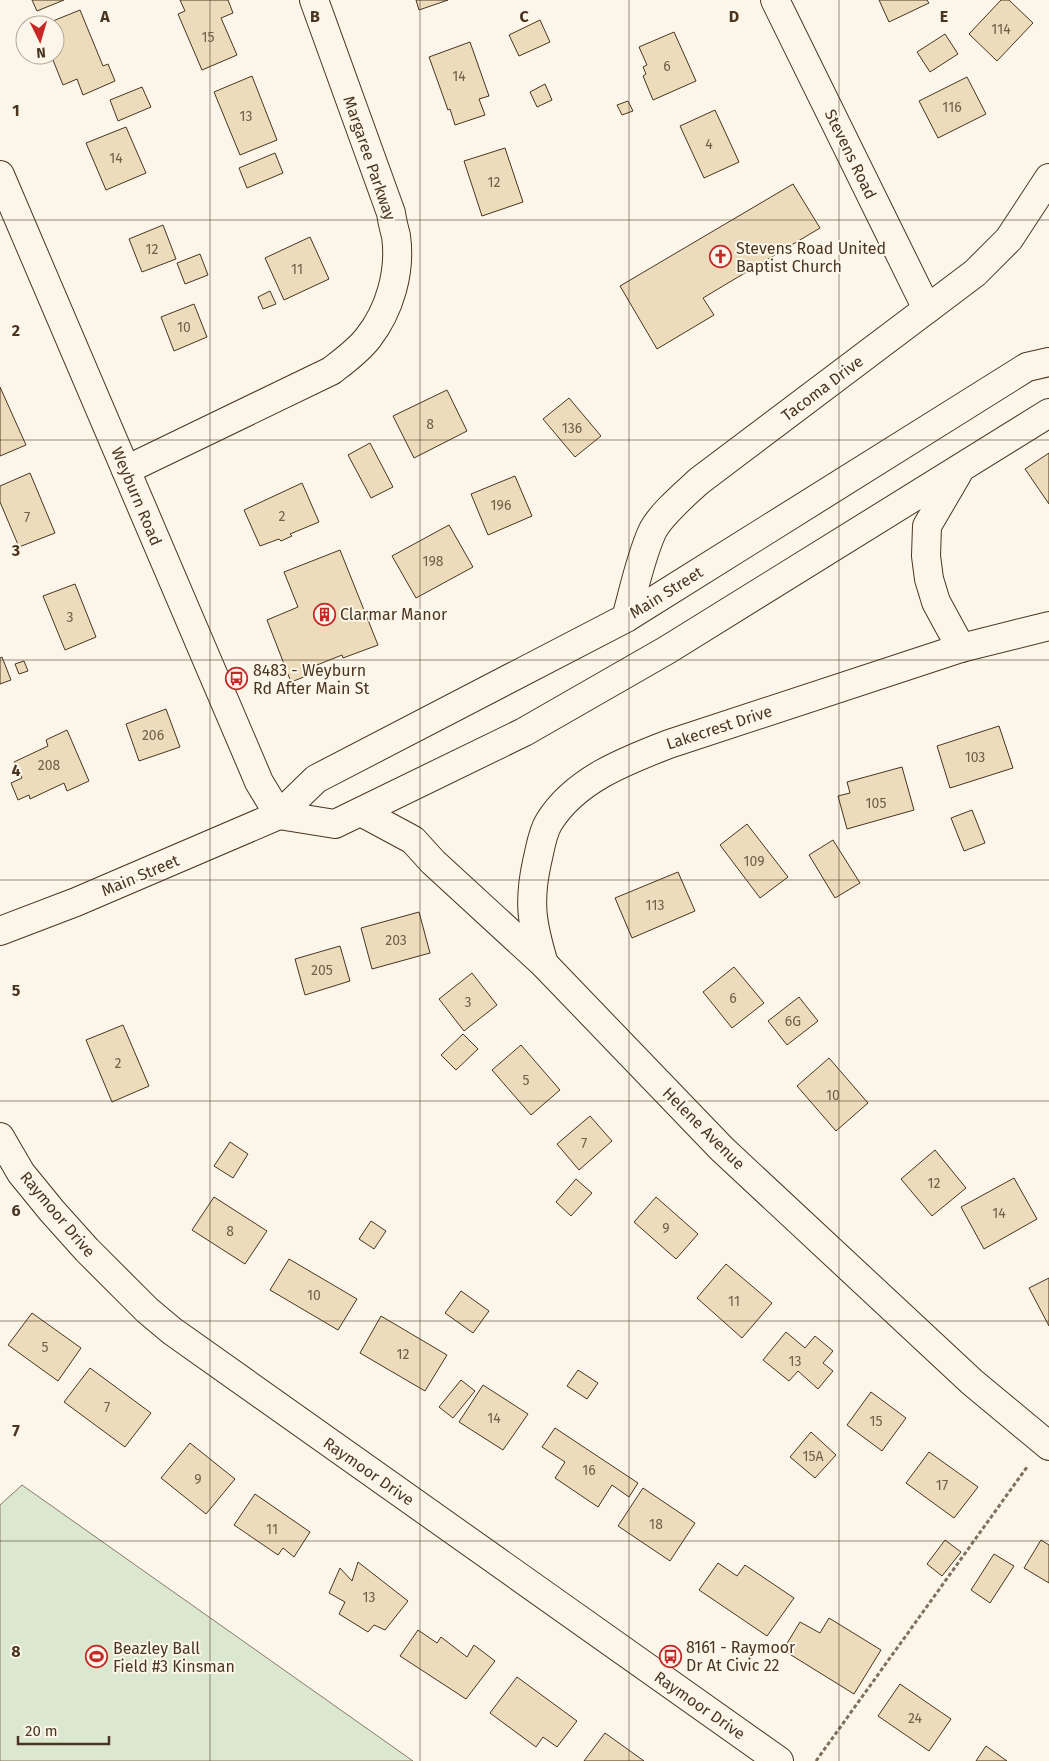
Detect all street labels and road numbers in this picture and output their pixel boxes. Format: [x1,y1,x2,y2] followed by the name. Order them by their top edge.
[339,93,400,223] street label: Margaree Parkway
[821,106,880,202] street label: Stevens Road
[778,352,867,425] street label: Tacoma Drive
[107,444,166,548] street label: Weyburn Road
[626,562,707,622] street label: Main Street
[664,701,775,754] street label: Lakecrest Drive
[98,850,182,900] street label: Main Street
[659,1083,749,1173] street label: Helene Avenue
[16,1168,99,1261] street label: Raymoor Drive
[320,1433,418,1510] street label: Raymoor Drive
[651,1667,749,1744] street label: Raymoor Drive

